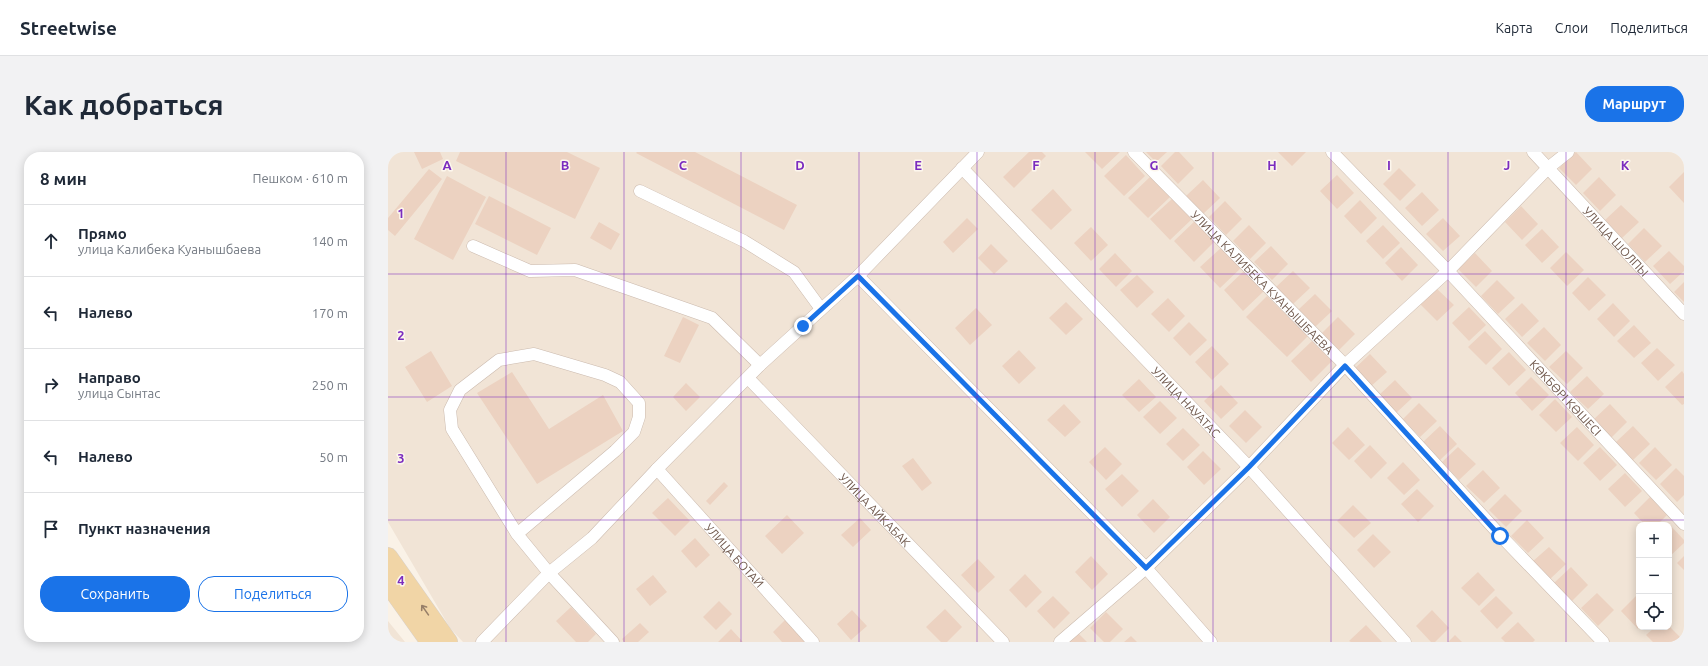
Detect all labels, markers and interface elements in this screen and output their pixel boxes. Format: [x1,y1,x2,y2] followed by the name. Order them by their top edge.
[20,17,117,39] text: Streetwise
[1495,20,1533,36] text: Карта
[1555,20,1588,36] text: Слои
[1610,20,1688,36] text: Поделиться
[1585,86,1684,122] button: Маршрут
[24,89,223,120] text: Как добраться
[442,158,452,172] text: A
[561,158,570,172] text: B
[679,158,688,172] text: C
[795,158,805,172] text: D
[914,158,922,172] text: E
[1032,158,1040,172] text: F
[1150,158,1159,172] text: G
[1267,158,1277,172] text: H
[1387,158,1391,172] text: I
[1504,158,1510,172] text: J
[1621,158,1630,172] text: K
[40,169,87,188] text: 8 мин
[252,171,348,185] text: Пешком · 610 m
[1581,204,1652,279] street label: УЛИЦА ШОЛПЫ
[397,206,405,220] text: 1
[1189,208,1337,356] street label: УЛИЦА КАЛИБЕКА КУАНЫШБАЕВА
[78,225,127,242] text: Прямо
[40,230,62,252] icon: ahead
[312,234,348,248] text: 140 m
[78,242,261,256] text: улица Калибека Куанышбаева
[40,302,62,324] icon: left
[78,304,133,321] text: Налево
[312,306,348,320] text: 170 m
[794,317,812,335] route end
[397,328,405,342] text: 2
[1528,357,1604,438] street label: КӨКБӨРІ КӨШЕСІ
[1150,364,1224,440] street label: УЛИЦА НАУАТАС
[78,369,141,386] text: Направо
[40,374,62,396] icon: right
[312,378,348,392] text: 250 m
[78,386,160,400] text: улица Сынтас
[40,446,62,468] icon: left
[78,448,133,465] text: Налево
[319,450,348,464] text: 50 m
[397,451,405,465] text: 3
[837,470,914,549] street label: УЛИЦА АЙКАБАК
[40,518,62,540] icon: arrive
[78,520,211,537] text: Пункт назначения
[703,521,767,590] street label: УЛИЦА БОТАЙ
[1636,522,1672,630] map controls
[1636,522,1672,558] button: +
[1491,527,1509,545] route start
[1636,558,1672,594] button: −
[397,573,405,587] text: 4
[40,576,190,612] button: Сохранить
[198,576,348,612] button: Поделиться
[1636,594,1672,630] button: locate
[421,605,429,616] one-way arrow

